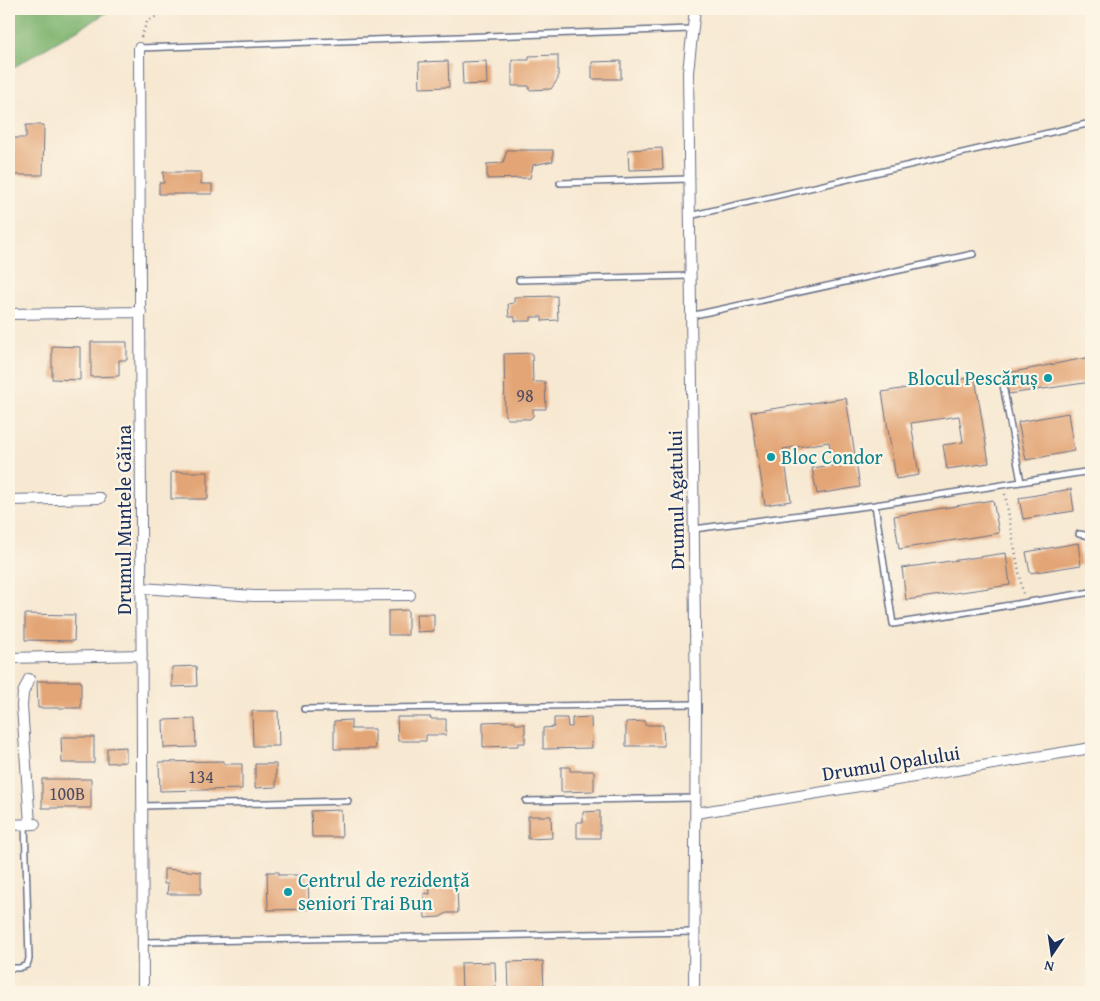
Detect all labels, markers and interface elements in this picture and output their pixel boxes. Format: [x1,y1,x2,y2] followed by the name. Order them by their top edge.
[908,363,1038,392] place label: Blocul Pescăruș
[1042,372,1054,384] marker: Blocul Pescăruș
[516,382,534,409] house number: 98
[109,424,138,615] street label: Drumul Muntele Găina
[660,429,691,570] street label: Drumul Agatului
[781,442,883,471] place label: Bloc Condor
[765,451,777,463] marker: Bloc Condor
[820,737,962,788] street label: Drumul Opalului
[188,763,214,790] house number: 134
[49,780,85,807] house number: 100B
[298,865,470,917] place label: Centrul de rezidență seniori Trai Bun
[282,886,294,898] marker: Centrul de rezidență seniori Trai Bun
[1028,928,1078,978] north arrow
[1042,956,1056,977] text: N

